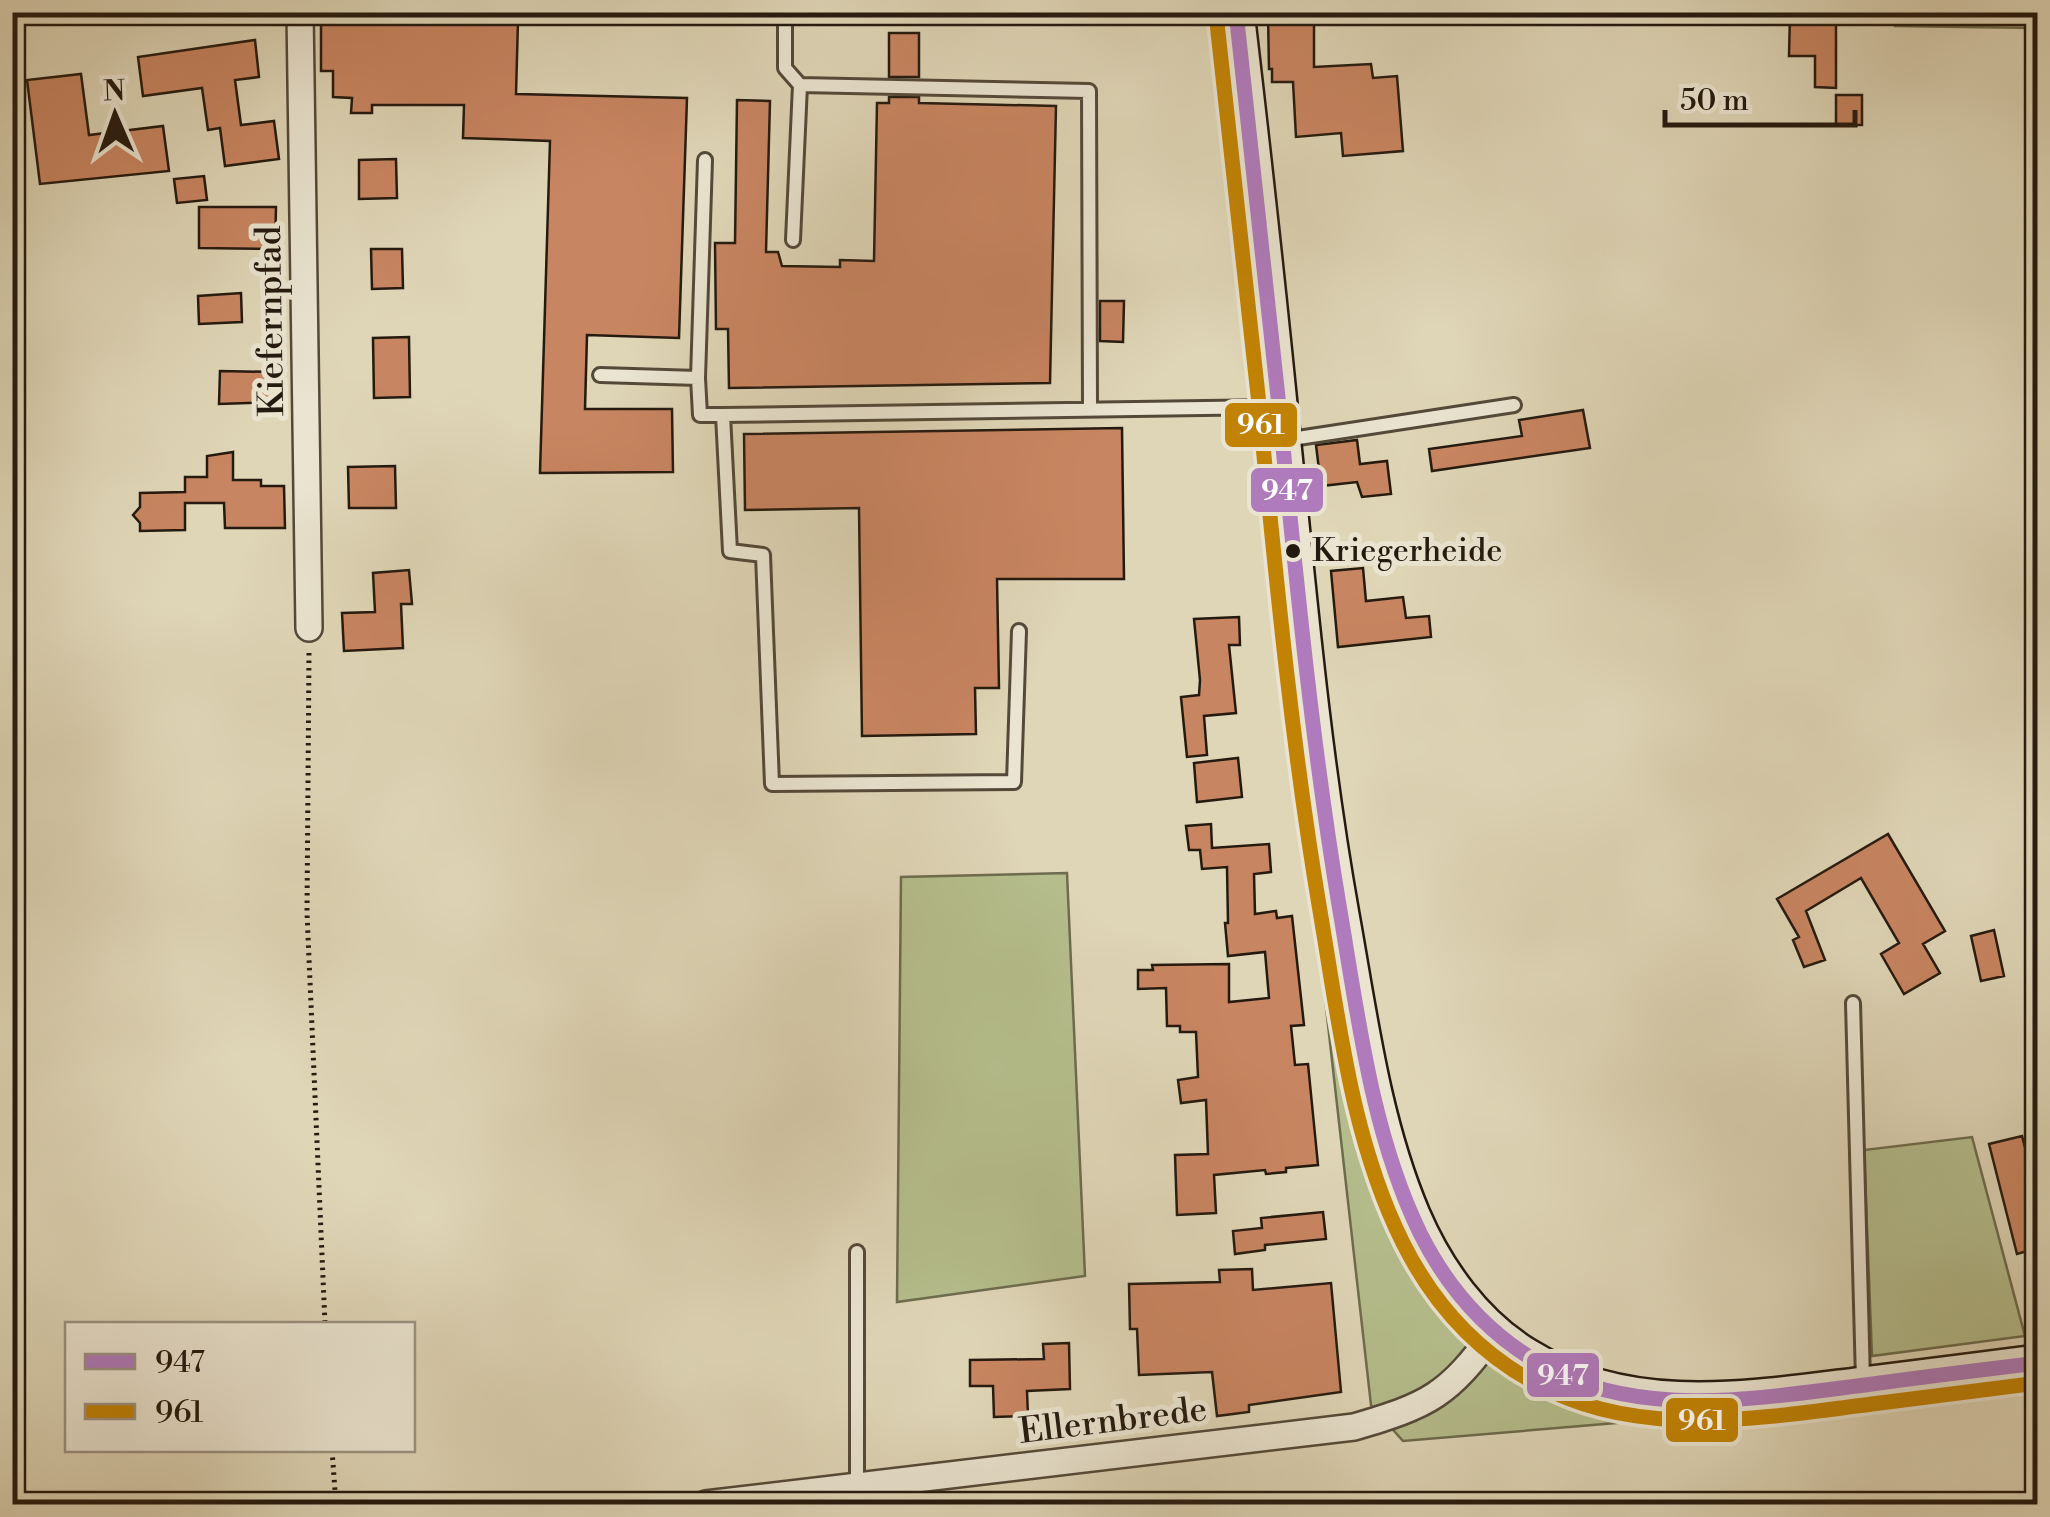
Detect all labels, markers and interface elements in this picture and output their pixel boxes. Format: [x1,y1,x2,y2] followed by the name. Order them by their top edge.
[65,65,165,165] north arrow
[1665,65,1855,127] scale bar
[102,74,126,109] text: N
[1680,82,1749,120] text: 50 m
[248,225,294,417] street label: Kiefernpfad
[1223,401,1299,449] line badge: 961
[1237,408,1286,443] text: 961
[1249,466,1325,514] line badge: 947
[1261,474,1313,509] text: 947
[1312,531,1502,571] place label: Kriegerheide
[1283,541,1303,561] marker: Kriegerheide
[65,1322,415,1452] legend
[155,1344,205,1382] text: 947
[1525,1351,1601,1399] line badge: 947
[1537,1359,1589,1394] text: 947
[1017,1388,1209,1454] street label: Ellernbrede
[155,1394,204,1432] text: 961
[1664,1396,1740,1444] line badge: 961
[1678,1404,1727,1439] text: 961

